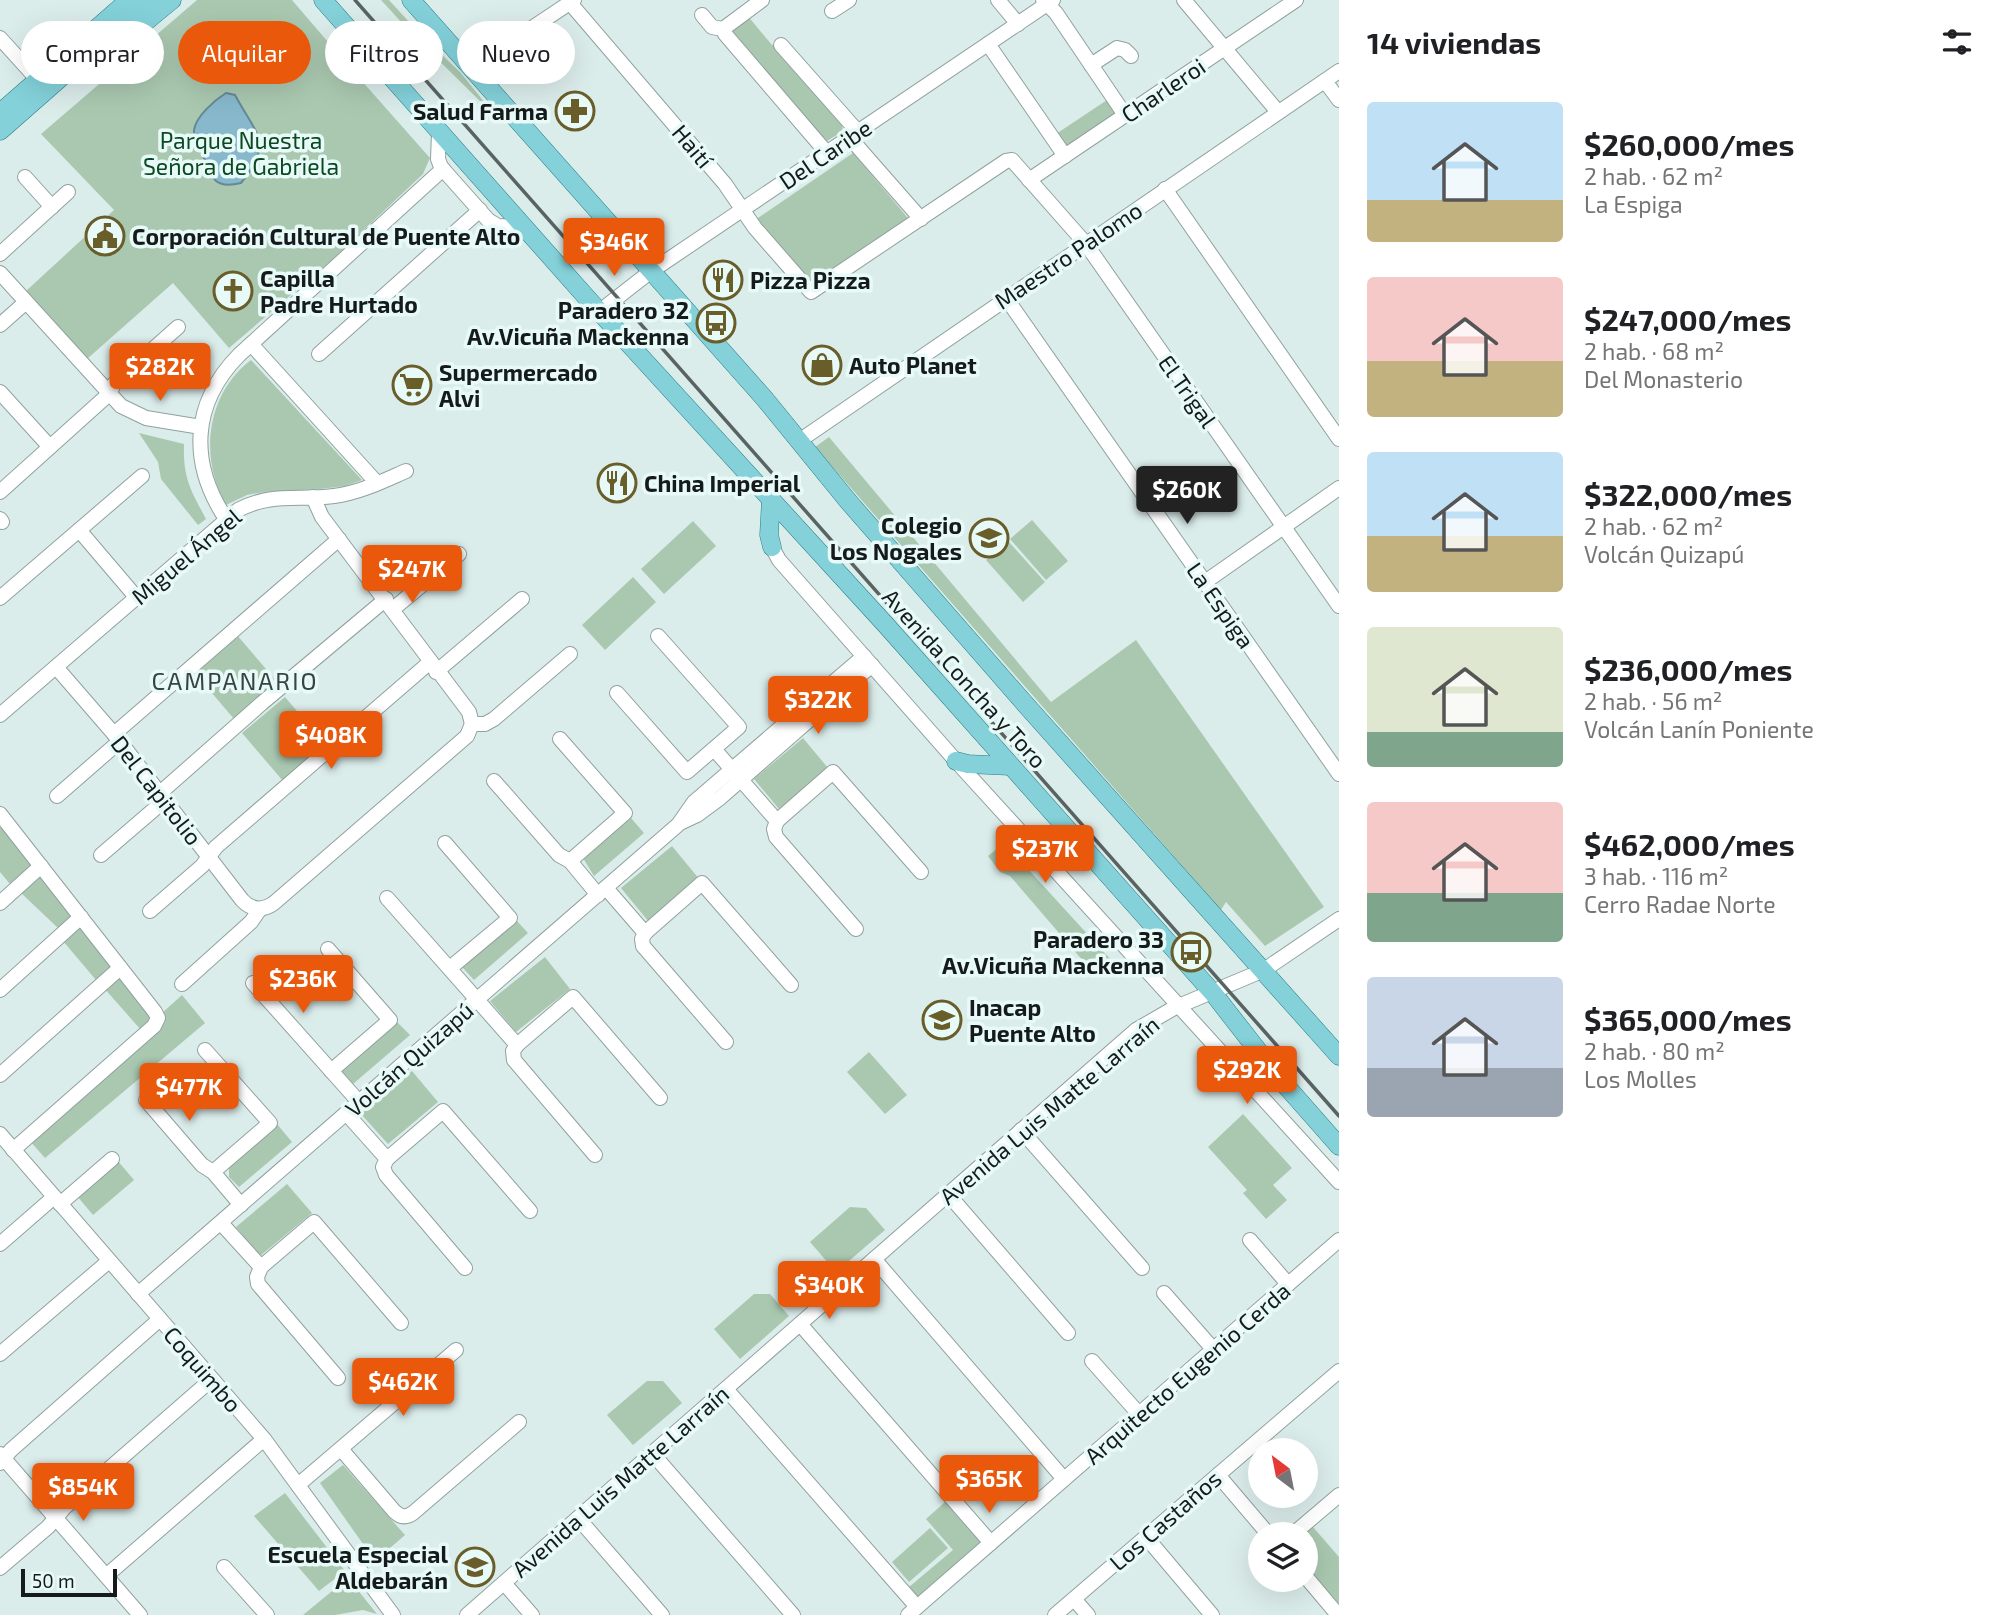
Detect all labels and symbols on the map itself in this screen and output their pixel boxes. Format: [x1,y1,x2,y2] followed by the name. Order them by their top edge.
[1116,52,1210,128] street label: Charleroi
[554,90,596,132] pharmacy icon: Salud Farma
[413,97,548,125] place label: Salud Farma
[774,113,876,195] street label: Del Caribe
[667,119,720,174] street label: Haití
[143,126,339,180] park label: Parque Nuestra Señora de Gabriela
[989,195,1147,315] street label: Maestro Palomo
[84,215,126,257] public building icon: Corporación Cultural de Puente Alto
[565,218,663,278] pin: $346K
[132,222,520,250] place label: Corporación Cultural de Puente Alto
[702,259,744,301] restaurant icon: Pizza Pizza
[260,264,418,318] place label: Capilla Padre Hurtado
[750,266,871,294] place label: Pizza Pizza
[212,270,254,312] church icon: Capilla Padre Hurtado
[467,296,689,350] place label: Paradero 32 Av.Vicuña Mackenna
[695,302,737,344] bus stop icon: Paradero 32 Av.Vicuña Mackenna
[111,344,209,403] pin: $282K
[801,344,843,386] shop icon: Auto Planet
[1153,349,1223,433] street label: El Trigal
[849,351,977,379] place label: Auto Planet
[439,358,598,412] place label: Supermercado Alvi
[391,364,433,406] supermarket icon: Supermercado Alvi
[596,462,638,504] restaurant icon: China Imperial
[1138,466,1236,526] pin: $260K
[644,469,801,497] place label: China Imperial
[125,502,247,610] street label: Miguel Ángel
[830,511,962,565] place label: Colegio Los Nogales
[968,517,1010,559] school or university icon: Colegio Los Nogales
[363,546,461,605] pin: $247K
[1181,557,1261,653] street label: La Espiga
[877,583,1053,773] street label: Avenida Concha y Toro
[152,666,318,695] district label: CAMPANARIO
[769,676,867,736] pin: $322K
[282,712,380,771] pin: $408K
[106,730,208,850] street label: Del Capitolio
[996,826,1094,885] pin: $237K
[942,925,1164,979] place label: Paradero 33 Av.Vicuña Mackenna
[1170,931,1212,973] bus stop icon: Paradero 33 Av.Vicuña Mackenna
[254,956,352,1015] pin: $236K
[969,993,1096,1047] place label: Inacap Puente Alto
[339,996,479,1122] street label: Volcán Quizapú
[921,999,963,1041] school or university icon: Inacap Puente Alto
[933,1010,1165,1210] street label: Avenida Luis Matte Larraín
[1198,1046,1296,1106] pin: $292K
[140,1064,238,1123] pin: $477K
[780,1262,878,1321] pin: $340K
[1079,1276,1295,1470] street label: Arquitecto Eugenio Cerda
[158,1320,248,1418] street label: Coquimbo
[354,1358,452,1418] pin: $462K
[506,1379,734,1583] street label: Avenida Luis Matte Larraín
[1248,1438,1318,1508] north arrow
[940,1456,1038,1515] pin: $365K
[34,1464,132,1523] pin: $854K
[1104,1464,1226,1576] street label: Los Castaños
[268,1540,448,1594] place label: Escuela Especial Aldebarán
[454,1546,496,1588] school or university icon: Escuela Especial Aldebarán
[21,1566,117,1598] scale bar

